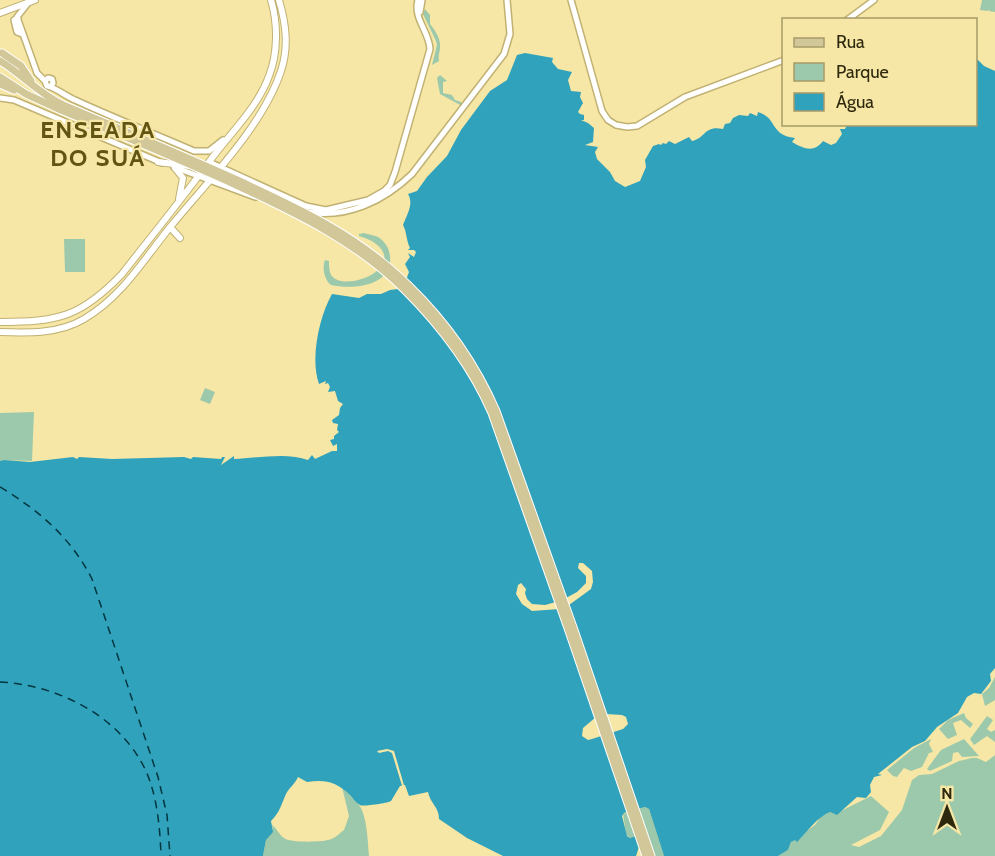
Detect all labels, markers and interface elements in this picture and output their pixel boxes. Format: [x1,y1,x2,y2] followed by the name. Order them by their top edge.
[782,18,977,126] legend
[836,31,865,53] text: Rua
[836,61,889,83] text: Parque
[836,91,874,113] text: Água
[40,115,156,172] district label: ENSEADA DO SUÁ
[917,778,977,838] north arrow
[941,784,953,803] text: N

